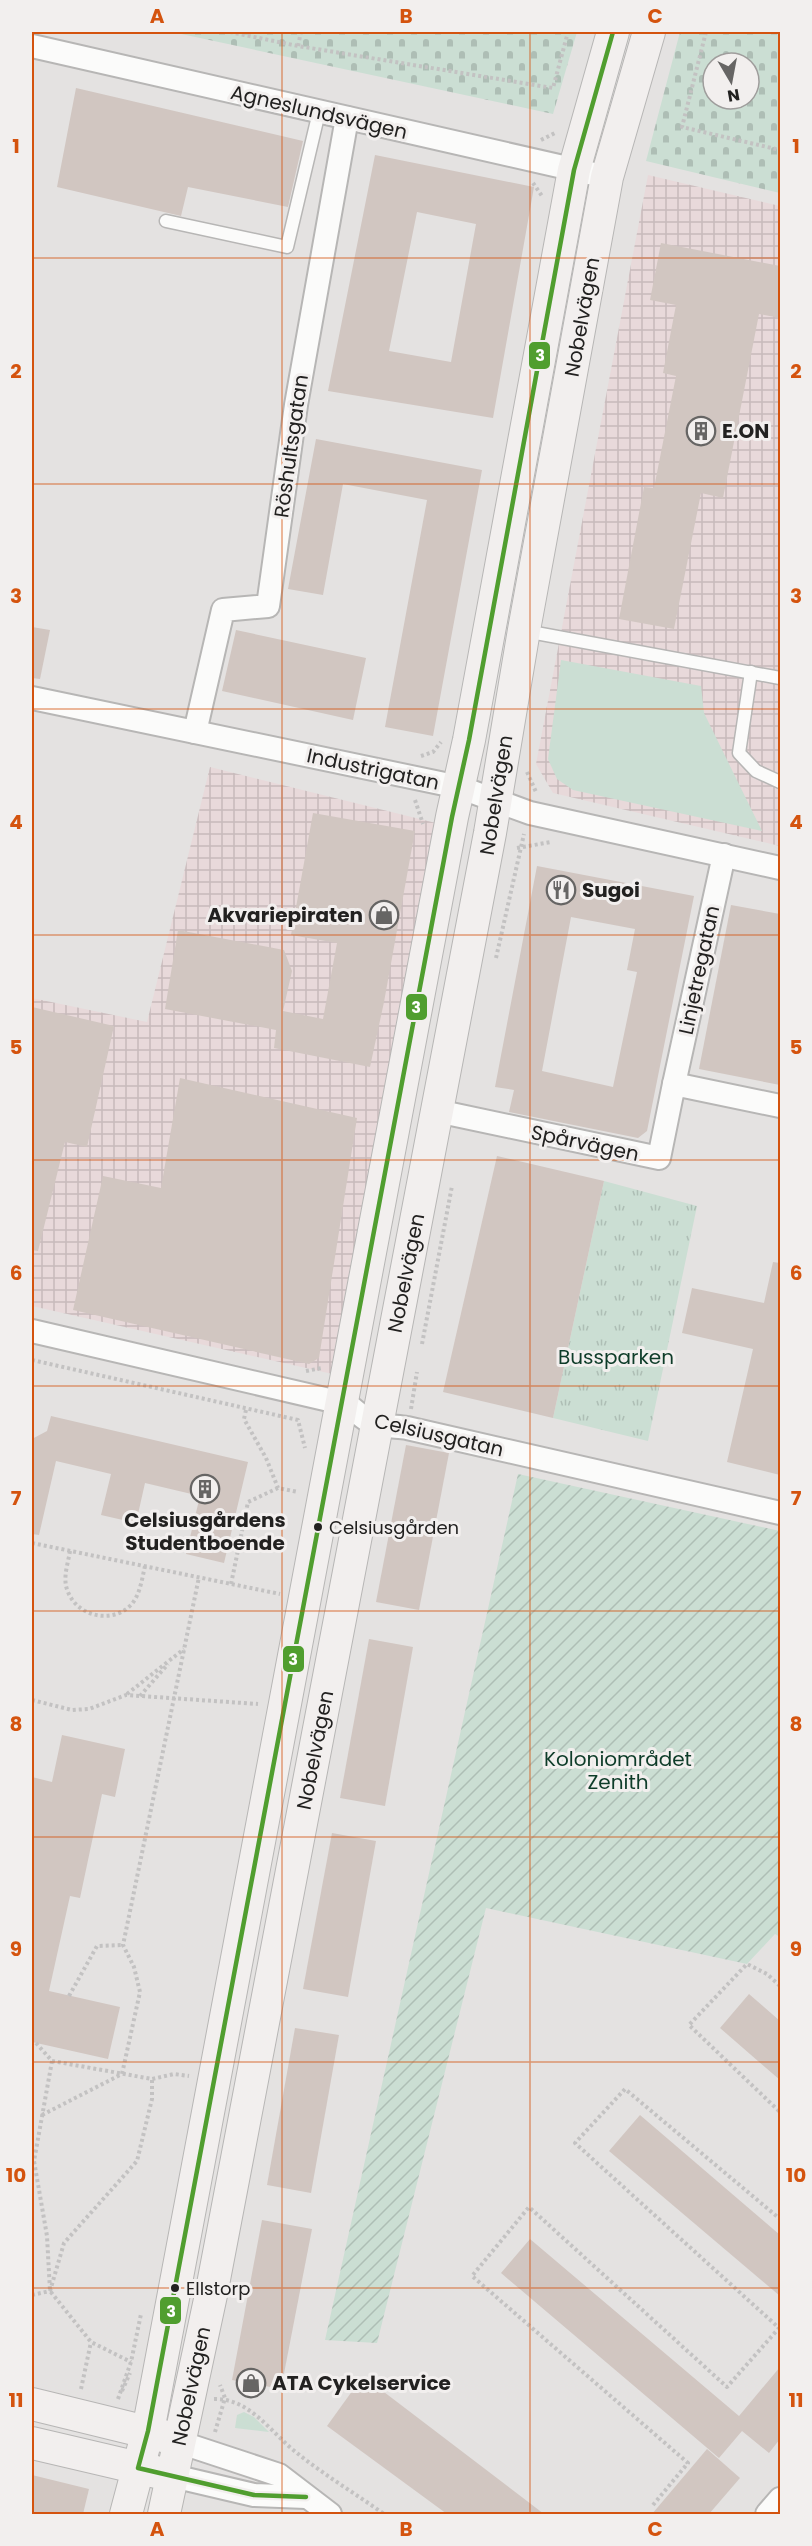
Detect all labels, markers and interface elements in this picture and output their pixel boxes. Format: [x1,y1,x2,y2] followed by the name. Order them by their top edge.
[150,2,165,30] text: A
[399,2,413,30] text: B
[647,2,663,30] text: C
[701,51,761,111] north arrow
[228,78,410,146] street label: Agneslundsvägen
[726,83,741,108] text: N
[12,132,20,160] text: 1
[792,132,800,160] text: 1
[558,255,606,379] street label: Nobelvägen
[528,341,551,370] line badge: 3
[535,344,545,367] text: 3
[10,357,22,385] text: 2
[790,357,802,385] text: 2
[267,373,315,519] street label: Röshultsgatan
[685,415,717,447] building icon: E.ON
[722,417,769,445] place label: E.ON
[10,582,22,610] text: 3
[790,582,802,610] text: 3
[473,733,519,857] street label: Nobelvägen
[304,741,442,797] street label: Industrigatan
[9,808,23,836] text: 4
[789,808,803,836] text: 4
[545,874,577,906] restaurant icon: Sugoi
[582,876,640,904] place label: Sugoi
[368,899,400,931] shop icon: Akvariepiraten
[207,901,363,929] place label: Akvariepiraten
[672,903,726,1037] street label: Linjetregatan
[405,993,428,1021] line badge: 3
[411,996,421,1019] text: 3
[10,1033,23,1061] text: 5
[790,1033,803,1061] text: 5
[528,1118,642,1168] street label: Spårvägen
[381,1211,431,1335] street label: Nobelvägen
[10,1259,22,1287] text: 6
[790,1259,802,1287] text: 6
[558,1343,674,1371] park label: Bussparken
[372,1407,506,1463] street label: Celsiusgatan
[189,1473,221,1505] building icon: Celsiusgårdens Studentboende
[11,1484,22,1512] text: 7
[791,1484,802,1512] text: 7
[124,1506,286,1557] place label: Celsiusgårdens Studentboende
[329,1515,459,1540] place label: Celsiusgården
[312,1521,324,1533] marker: Celsiusgården
[282,1645,305,1673] line badge: 3
[288,1648,298,1671] text: 3
[290,1688,340,1812] street label: Nobelvägen
[10,1710,22,1738] text: 8
[790,1710,802,1738] text: 8
[544,1745,692,1796] park label: Koloniområdet Zenith
[10,1935,22,1963] text: 9
[790,1935,802,1963] text: 9
[6,2161,26,2189] text: 10
[786,2161,806,2189] text: 10
[186,2276,250,2301] place label: Ellstorp
[169,2282,181,2294] marker: Ellstorp
[159,2296,182,2325] line badge: 3
[166,2300,176,2323] text: 3
[165,2324,217,2448] street label: Nobelvägen
[235,2367,267,2399] shop icon: ATA Cykelservice
[272,2369,451,2397] place label: ATA Cykelservice
[8,2386,24,2414] text: 11
[788,2386,804,2414] text: 11
[150,2515,165,2543] text: A
[399,2515,413,2543] text: B
[647,2515,663,2543] text: C

